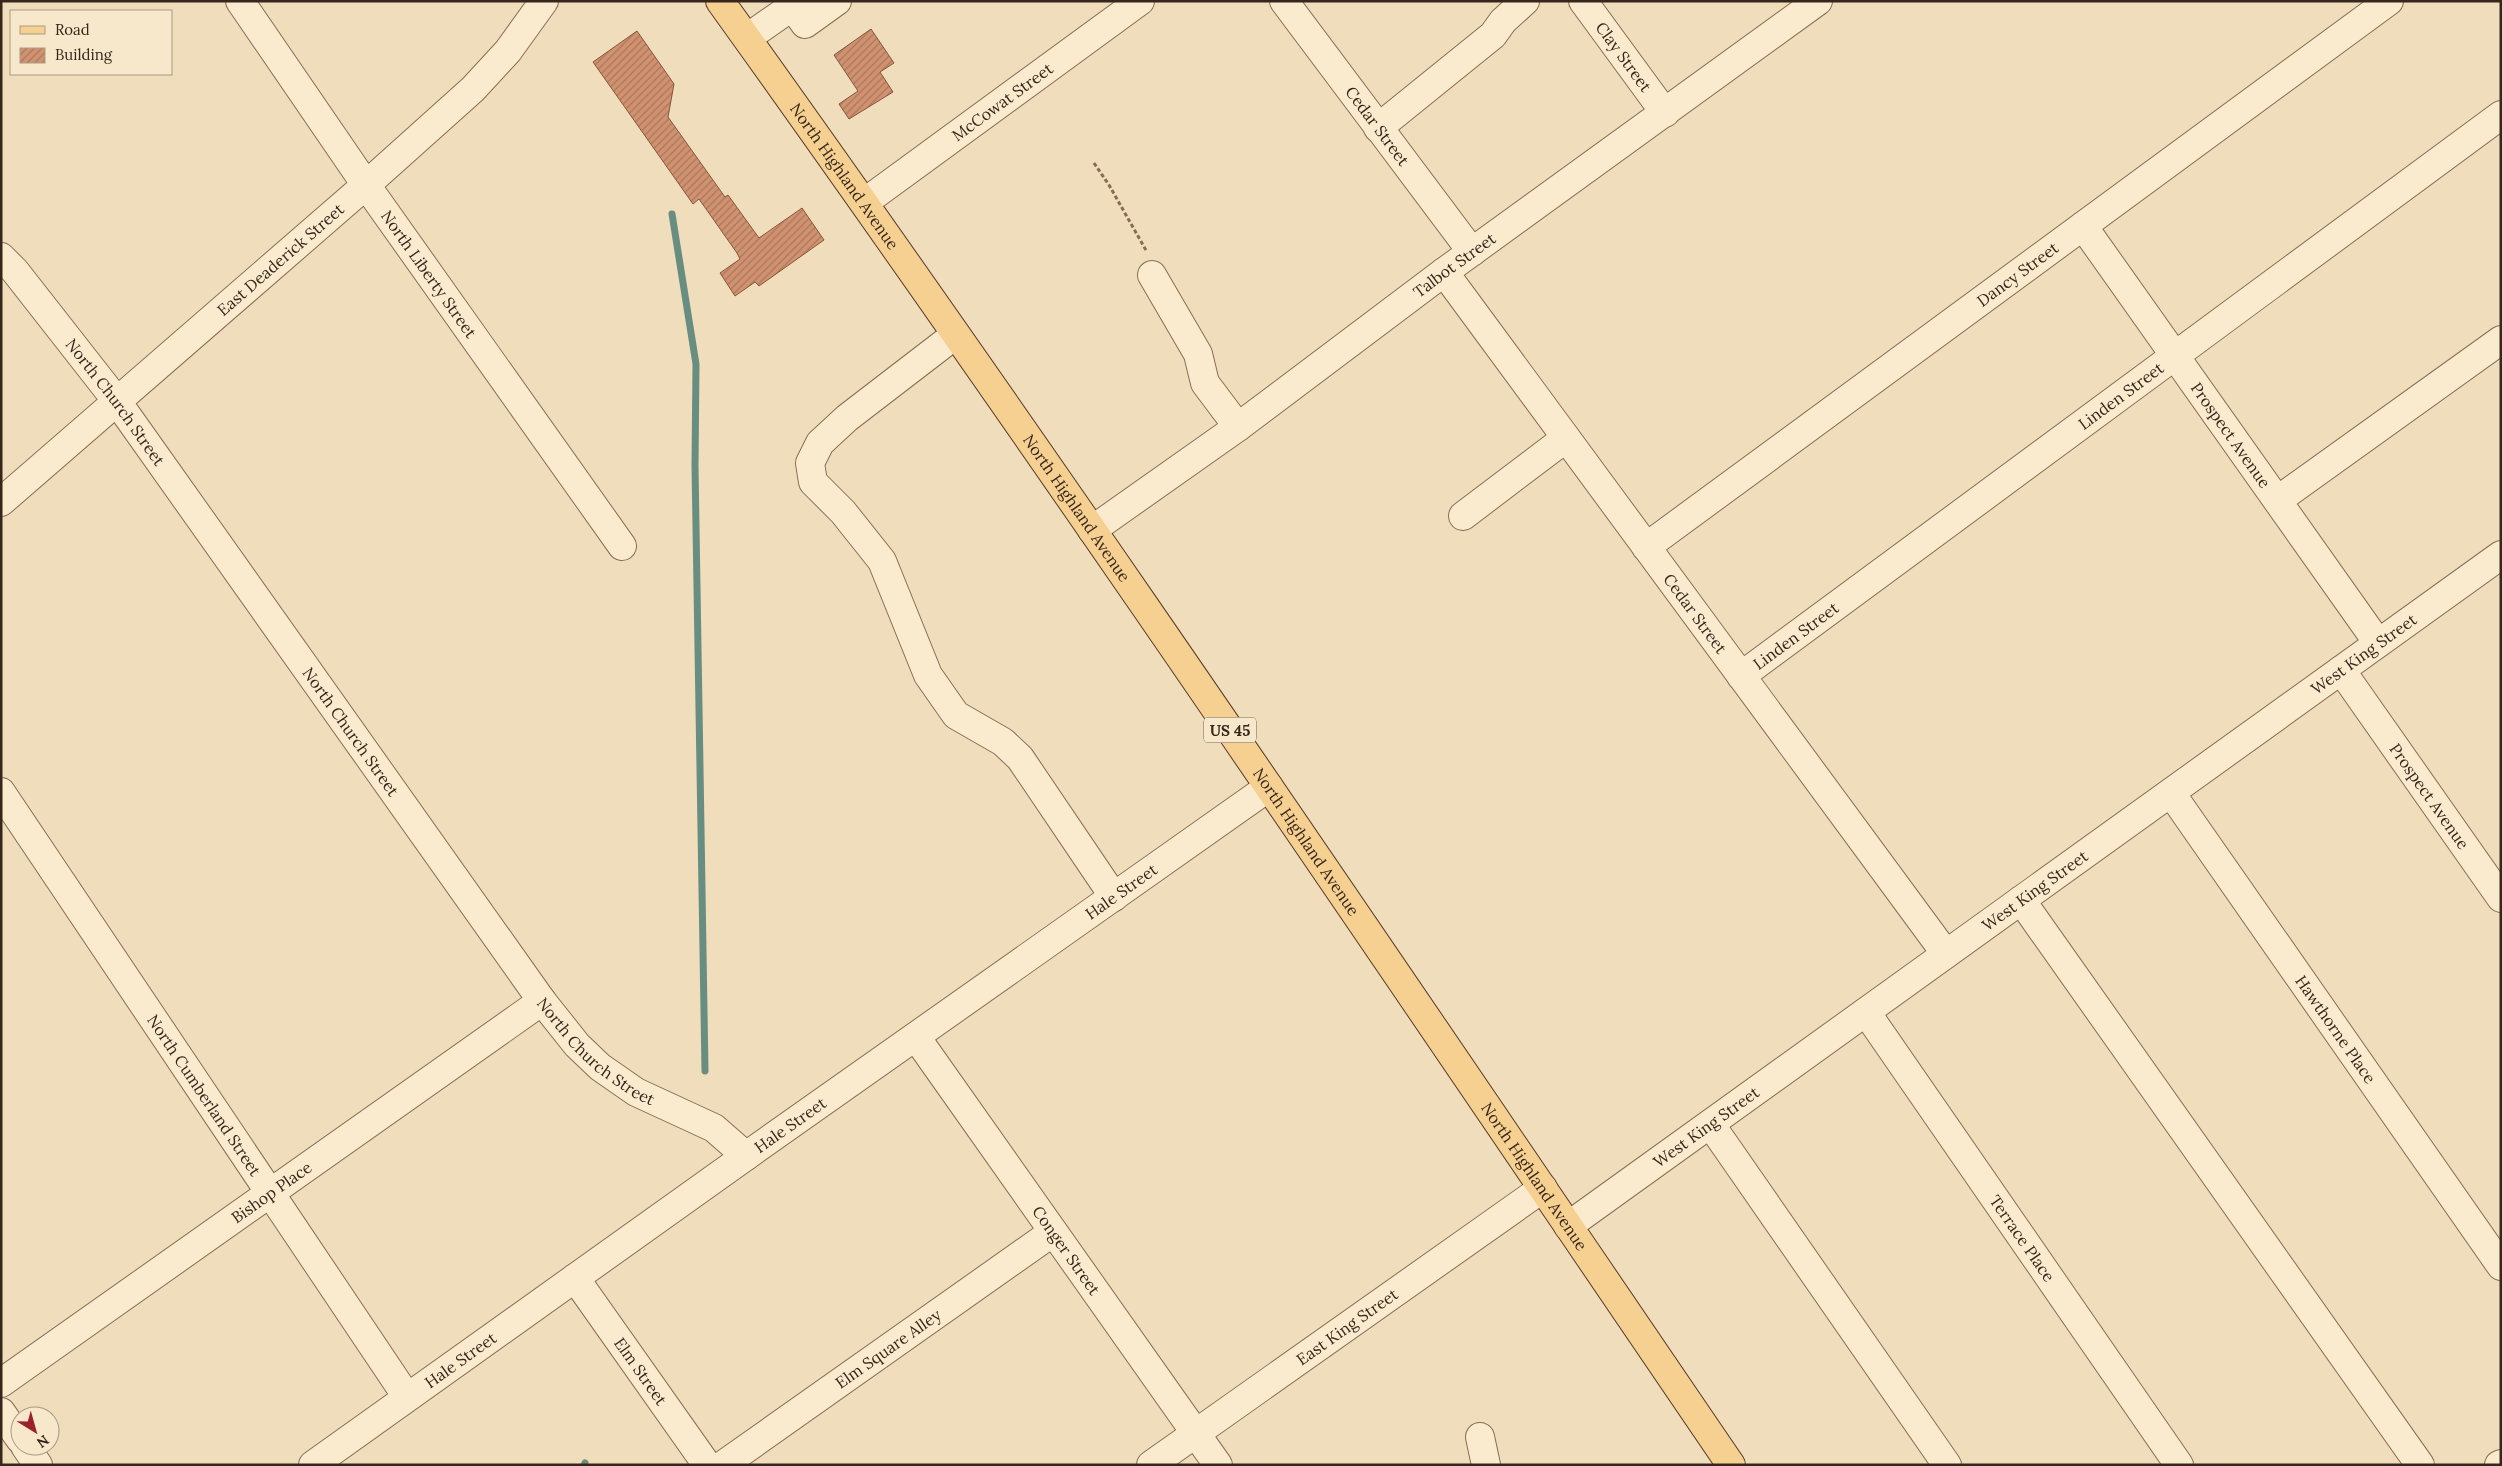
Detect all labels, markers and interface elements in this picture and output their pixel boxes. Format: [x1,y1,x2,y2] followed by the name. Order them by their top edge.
[10,10,172,75] legend
[1592,18,1656,96] street label: Clay Street
[55,20,90,39] text: Road
[55,45,113,64] text: Building
[948,58,1057,145] street label: McCowat Street
[1341,82,1414,170] street label: Cedar Street
[786,99,903,253] street label: North Highland Avenue
[213,198,348,320] street label: East Deaderick Street
[377,206,482,342] street label: North Liberty Street
[1409,228,1500,302] street label: Talbot Street
[1973,237,2063,311] street label: Dancy Street
[62,335,170,470] street label: North Church Street
[2074,357,2168,434] street label: Linden Street
[2187,378,2275,492] street label: Prospect Avenue
[1019,430,1135,586] street label: North Highland Avenue
[1659,570,1732,658] street label: Cedar Street
[1749,597,1843,674] street label: Linden Street
[2307,609,2421,699] street label: West King Street
[298,663,404,801] street label: North Church Street
[1204,718,1256,742] road number: US 45
[2385,739,2474,853] street label: Prospect Avenue
[1249,764,1364,920] street label: North Highland Avenue
[1978,845,2092,935] street label: West King Street
[1081,859,1162,924] street label: Hale Street
[2291,971,2381,1087] street label: Hawthorne Place
[533,993,659,1110] street label: North Church Street
[143,1011,266,1180] street label: North Cumberland Street
[1649,1082,1763,1171] street label: West King Street
[750,1092,831,1157] street label: Hale Street
[1477,1098,1592,1254] street label: North Highland Avenue
[227,1157,316,1227] street label: Bishop Place
[1985,1191,2059,1286] street label: Terrace Place
[1028,1202,1105,1299] street label: Conger Street
[1292,1283,1402,1369] street label: East King Street
[831,1304,945,1393] street label: Elm Square Alley
[421,1327,501,1392] street label: Hale Street
[610,1333,672,1410] street label: Elm Street
[10,1406,60,1456] north arrow
[33,1431,53,1452] text: N

